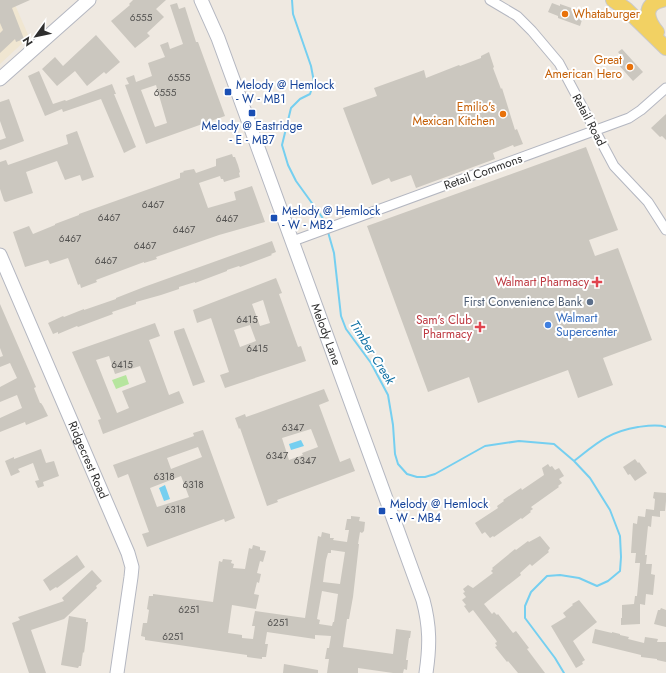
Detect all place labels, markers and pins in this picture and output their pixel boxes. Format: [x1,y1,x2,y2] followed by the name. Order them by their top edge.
[573,5,641,23] place label: Whataburger
[560,9,570,19] marker: Whataburger
[545,51,622,83] place label: Great American Hero
[625,62,635,72] marker: Great American Hero
[236,76,335,108] place label: Melody @ Hemlock - W - MB1
[223,87,233,97] marker: Melody @ Hemlock - W - MB1
[412,98,495,130] place label: Emilio's Mexican Kitchen
[247,108,257,118] marker: Melody @ Eastridge - E - MB7
[498,109,508,119] marker: Emilio's Mexican Kitchen
[202,117,302,149] place label: Melody @ Eastridge - E - MB7
[282,202,381,234] place label: Melody @ Hemlock - W - MB2
[269,213,279,223] marker: Melody @ Hemlock - W - MB2
[495,273,590,291] place label: Walmart Pharmacy
[592,277,602,287] marker: Walmart Pharmacy
[464,293,583,311] place label: First Convenience Bank
[585,297,595,307] marker: First Convenience Bank
[556,309,618,341] place label: Walmart Supercenter
[416,311,473,343] place label: Sam's Club Pharmacy
[543,320,553,330] marker: Walmart Supercenter
[475,322,485,332] marker: Sam's Club Pharmacy
[390,495,489,527] place label: Melody @ Hemlock - W - MB4
[377,506,387,516] marker: Melody @ Hemlock - W - MB4

